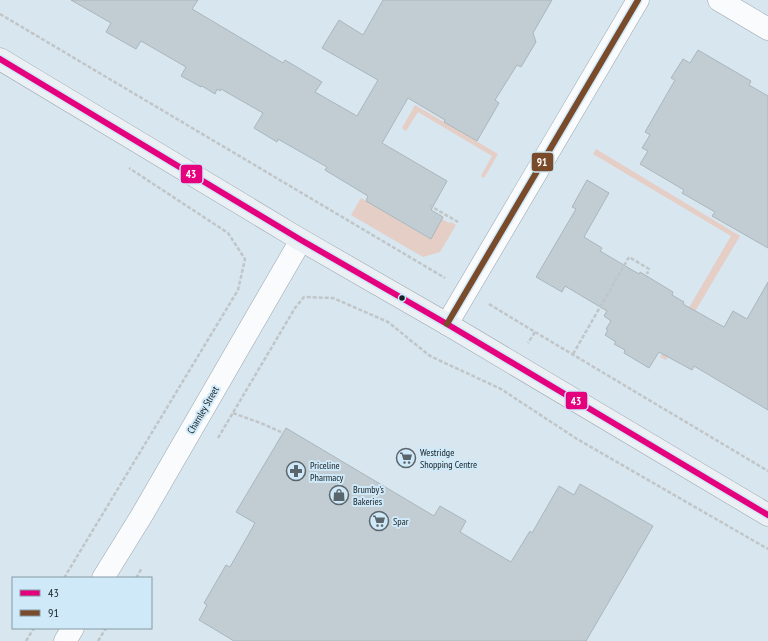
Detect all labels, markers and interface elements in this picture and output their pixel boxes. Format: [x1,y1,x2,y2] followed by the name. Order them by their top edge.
[531,152,554,172] line badge: 91
[537,155,547,169] text: 91
[180,164,203,184] line badge: 43
[186,167,196,181] text: 43
[397,293,407,303] unlabelled marker
[184,384,222,436] street label: Charnley Street
[565,391,588,410] line badge: 43
[571,394,581,408] text: 43
[420,446,477,471] place label: Westridge Shopping Centre
[395,447,417,469] supermarket icon: Westridge Shopping Centre
[310,459,344,484] place label: Priceline Pharmacy
[285,460,307,482] pharmacy icon: Priceline Pharmacy
[353,483,385,508] place label: Brumby's Bakeries
[328,484,350,506] shop icon: Brumby's Bakeries
[368,510,390,532] supermarket icon: Spar
[393,515,409,528] place label: Spar
[12,577,152,629] legend
[48,585,59,600] text: 43
[48,605,59,620] text: 91

